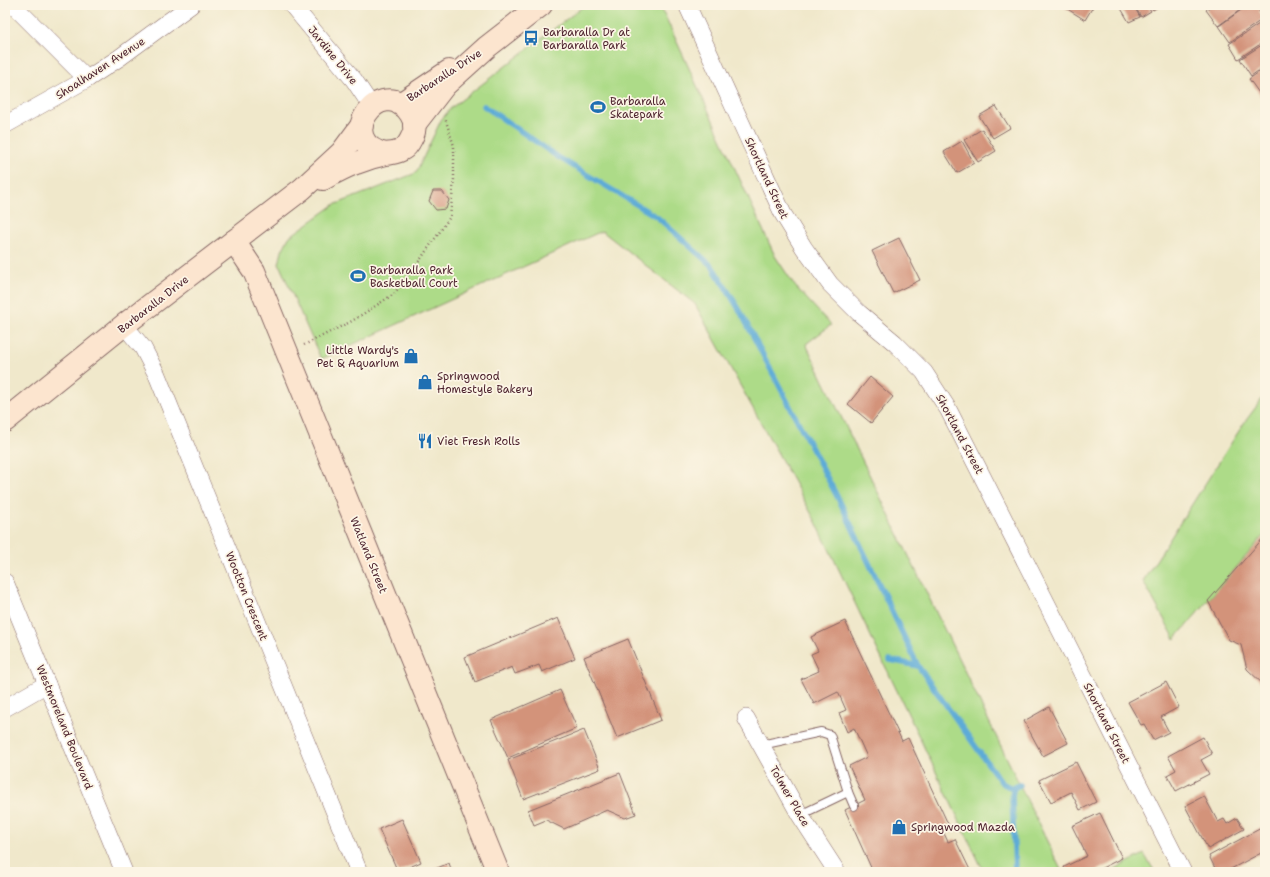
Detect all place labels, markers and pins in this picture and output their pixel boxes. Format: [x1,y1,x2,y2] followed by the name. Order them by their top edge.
[543,25,630,53] place label: Barbaralla Dr at Barbaralla Park
[522,29,540,47] bus stop icon: Barbaralla Dr at Barbaralla Park
[610,94,666,122] place label: Barbaralla Skatepark
[589,98,607,116] sports icon: Barbaralla Skatepark
[370,263,458,291] place label: Barbaralla Park Basketball Court
[349,267,367,285] sports icon: Barbaralla Park Basketball Court
[317,343,400,371] place label: Little Wardy's Pet & Aquarium
[402,347,420,365] shop icon: Little Wardy's Pet & Aquarium
[437,369,533,397] place label: Springwood Homestyle Bakery
[416,373,434,391] shop icon: Springwood Homestyle Bakery
[416,432,434,450] restaurant icon: Viet Fresh Rolls
[437,434,520,449] place label: Viet Fresh Rolls
[890,818,908,836] shop icon: Springwood Mazda
[911,820,1015,835] place label: Springwood Mazda

